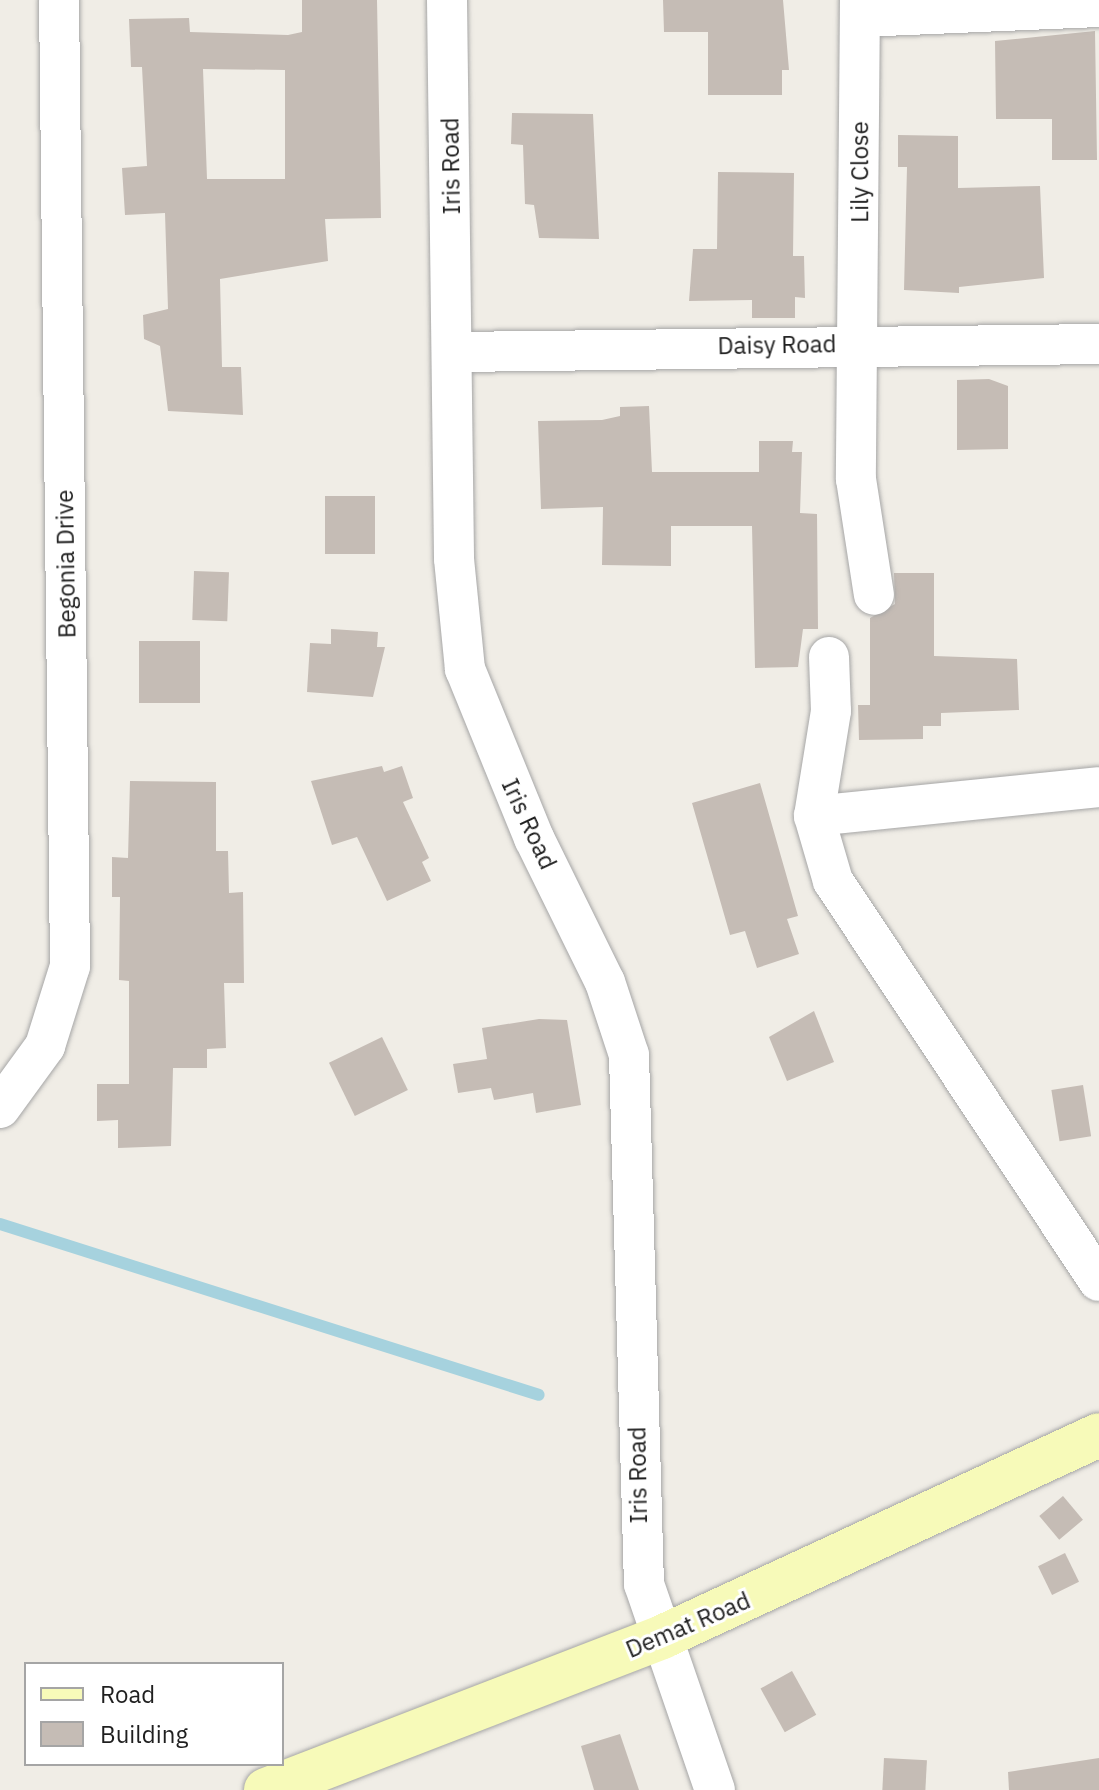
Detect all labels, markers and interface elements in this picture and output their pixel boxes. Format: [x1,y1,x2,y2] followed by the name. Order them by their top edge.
[436,117,466,215] street label: Iris Road
[846,121,874,223] street label: Lily Close
[717,330,837,360] street label: Daisy Road
[50,489,82,639] street label: Begonia Drive
[495,774,563,874] street label: Iris Road
[623,1426,653,1524] street label: Iris Road
[621,1586,755,1664] street label: Demat Road
[24,1662,284,1766] legend
[100,1678,155,1710] text: Road
[100,1718,188,1750] text: Building

